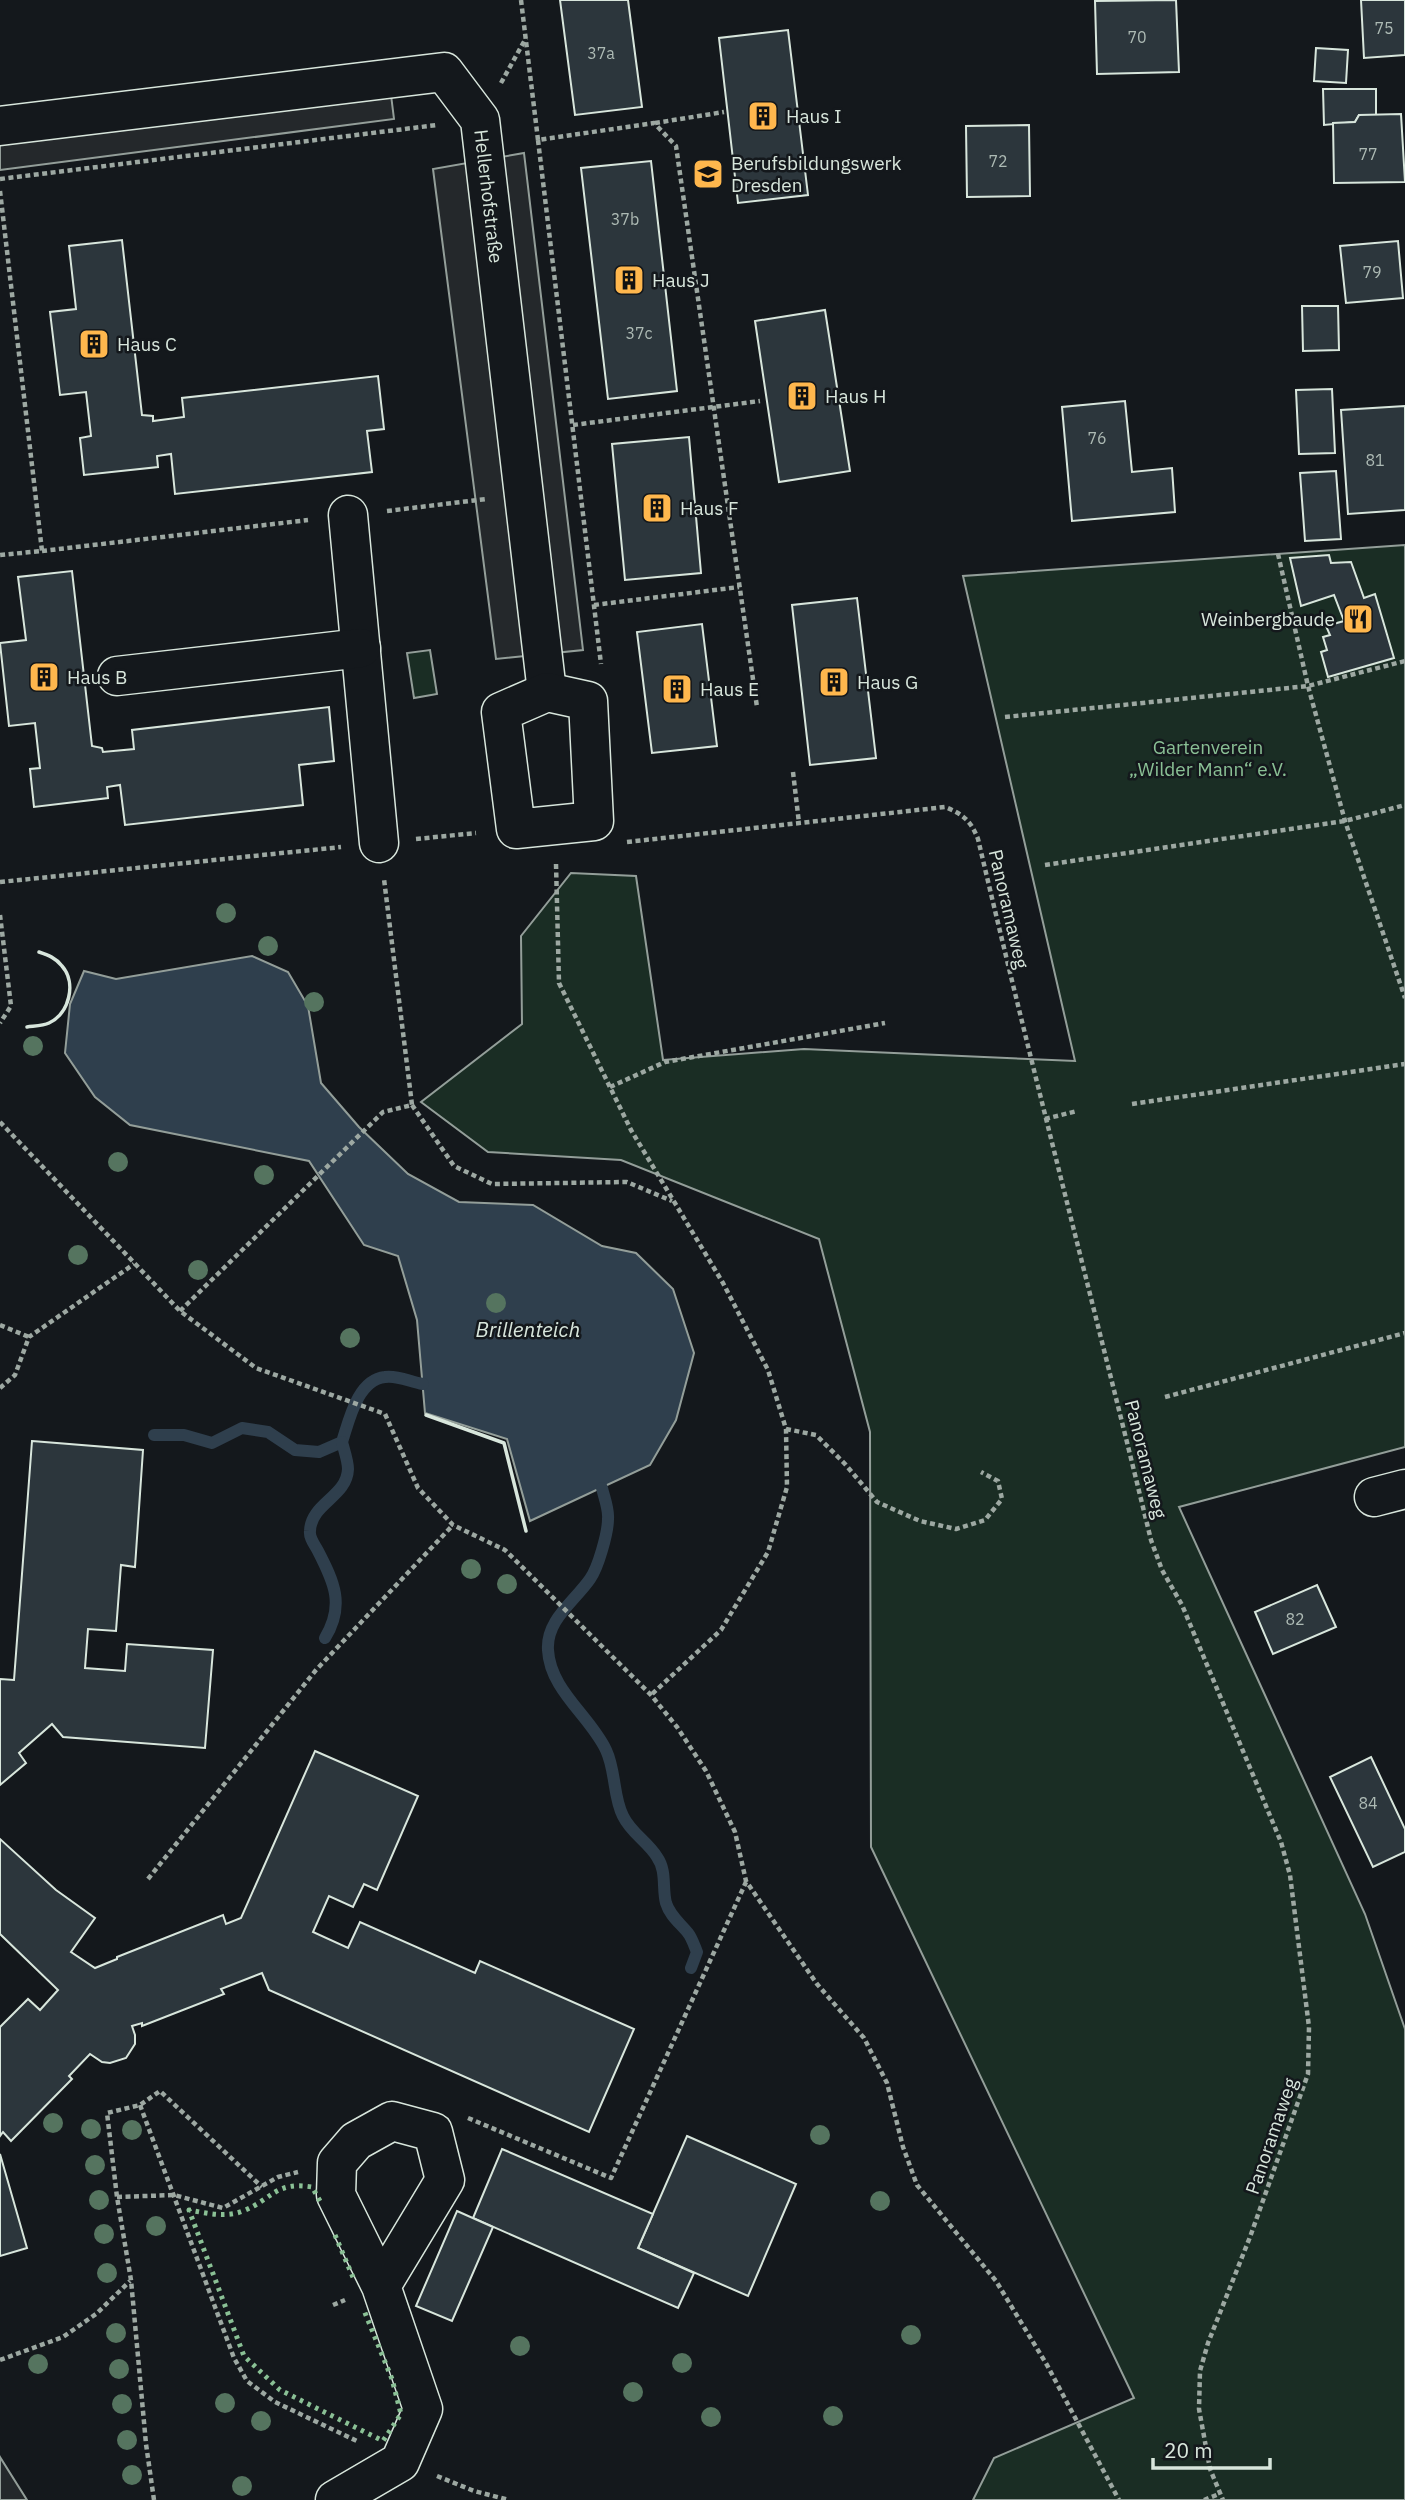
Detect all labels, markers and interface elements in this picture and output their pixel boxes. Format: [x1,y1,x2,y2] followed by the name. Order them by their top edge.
[1374,18,1394,38] house number: 75
[1127,27,1147,47] house number: 70
[587,43,615,63] house number: 37a
[746,99,780,133] building icon: Haus I
[786,104,842,128] place label: Haus I
[469,128,509,264] street label: Hellerhofstraße
[1358,144,1378,164] house number: 77
[731,151,902,197] place label: Berufsbildungswerk Dresden
[988,151,1008,171] house number: 72
[691,157,725,191] school or university icon: Berufsbildungswerk Dresden
[611,209,639,229] house number: 37b
[1362,262,1382,282] house number: 79
[612,263,646,297] building icon: Haus J
[652,268,710,292] place label: Haus J
[625,323,653,343] house number: 37c
[77,327,111,361] building icon: Haus C
[117,332,177,356] place label: Haus C
[785,379,819,413] building icon: Haus H
[825,384,887,408] place label: Haus H
[1087,428,1107,448] house number: 76
[1365,450,1385,470] house number: 81
[640,491,674,525] building icon: Haus F
[680,496,739,520] place label: Haus F
[1341,602,1375,636] restaurant icon: Weinbergbaude
[1201,607,1335,631] place label: Weinbergbaude
[27,660,61,694] building icon: Haus B
[67,665,128,689] place label: Haus B
[817,665,851,699] building icon: Haus G
[857,670,918,694] place label: Haus G
[660,672,694,706] building icon: Haus E
[700,677,759,701] place label: Haus E
[1129,735,1287,781] park label: Gartenverein „Wilder Mann“ e.V.
[984,847,1034,971] street label: Panoramaweg
[476,1315,580,1343] water label: Brillenteich
[1120,1397,1172,1521] street label: Panoramaweg
[1285,1609,1305,1629] house number: 82
[1358,1793,1378,1813] house number: 84
[1240,2075,1302,2197] street label: Panoramaweg
[1153,2426,1270,2470] scale bar
[1164,2436,1213,2464] text: 20 m

